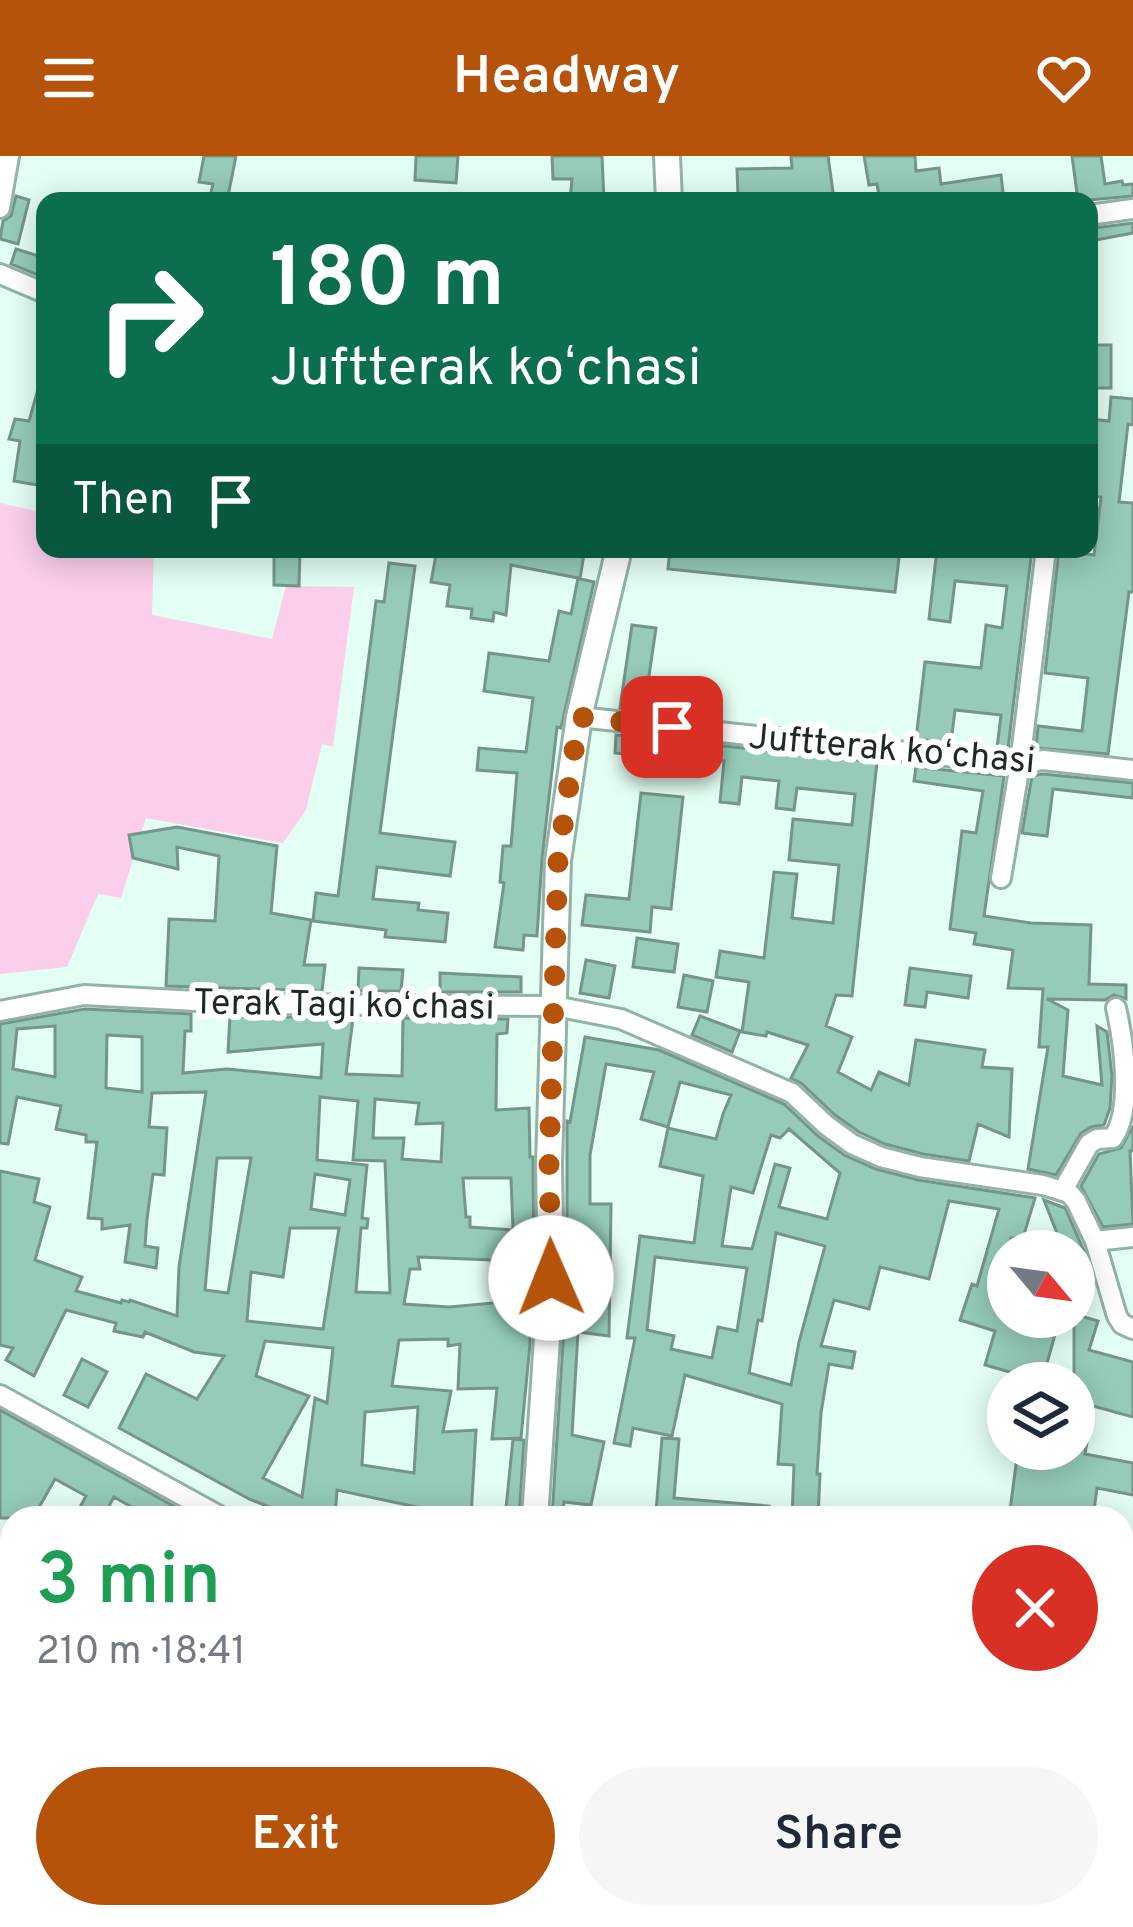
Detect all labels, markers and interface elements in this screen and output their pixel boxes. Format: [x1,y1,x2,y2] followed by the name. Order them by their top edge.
[453,44,680,113] text: Headway
[36,45,102,111] icon: menu
[1031,45,1097,111] icon: heart
[270,230,505,336] text: 180 m
[72,240,228,396] icon: right
[270,336,701,405] text: Juftterak koʻchasi
[198,468,264,534] icon: arrive
[72,473,174,530] text: Then
[621,676,723,778] pin
[639,694,705,760] icon: arrive
[746,716,1037,786] street label: Juftterak koʻchasi
[193,981,495,1033] street label: Terak Tagi koʻchasi
[488,1215,614,1341] position arrow
[987,1230,1095,1338] north arrow
[987,1230,1095,1470] map controls
[987,1362,1095,1470] button: layers
[36,1538,221,1630] text: 3 min
[972,1545,1098,1671] button: close
[36,1629,246,1678] text: 210 m · 18:41
[36,1767,555,1905] button: Exit
[579,1767,1098,1905] button: Share

